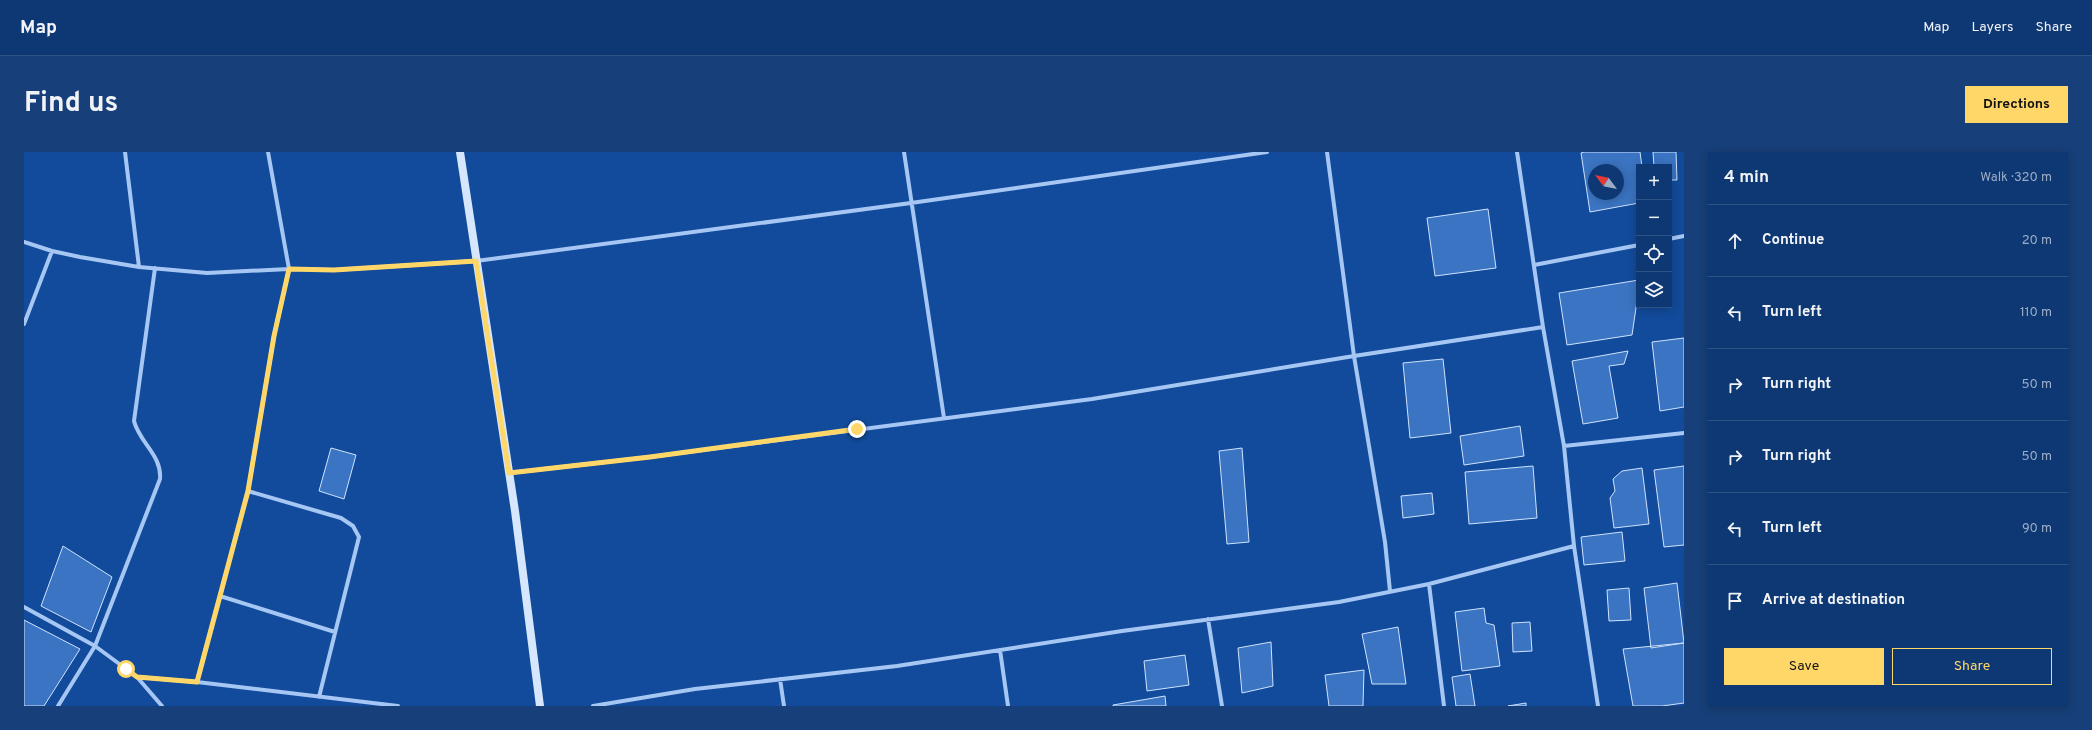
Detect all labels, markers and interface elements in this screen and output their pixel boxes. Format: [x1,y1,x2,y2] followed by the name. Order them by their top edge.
[20,16,57,40] text: Map
[1923,19,1949,36] text: Map
[1971,19,2013,36] text: Layers
[2035,19,2072,36] text: Share
[24,86,118,122] text: Find us
[1965,86,2068,123] button: Directions
[1588,164,1624,200] north arrow
[1636,164,1672,308] map controls
[1636,164,1672,200] button: +
[1724,167,1769,189] text: 4 min
[1980,170,2052,186] text: Walk · 320 m
[1636,200,1672,236] button: −
[1724,230,1746,252] icon: ahead
[1762,231,1824,250] text: Continue
[2022,233,2052,249] text: 20 m
[1636,236,1672,272] button: locate
[1636,272,1672,308] button: layers
[1724,302,1746,324] icon: left
[1762,303,1822,322] text: Turn left
[2020,305,2052,321] text: 110 m
[1724,374,1746,396] icon: right
[1762,375,1831,394] text: Turn right
[2022,377,2052,393] text: 50 m
[848,420,866,438] route end
[1724,446,1746,468] icon: right
[1762,447,1831,466] text: Turn right
[2022,449,2052,465] text: 50 m
[1724,518,1746,540] icon: left
[1762,519,1822,538] text: Turn left
[2022,521,2052,537] text: 90 m
[1724,590,1746,612] icon: arrive
[1762,591,1905,610] text: Arrive at destination
[1724,648,1884,685] button: Save
[1892,648,2052,685] button: Share
[117,660,135,678] route start

